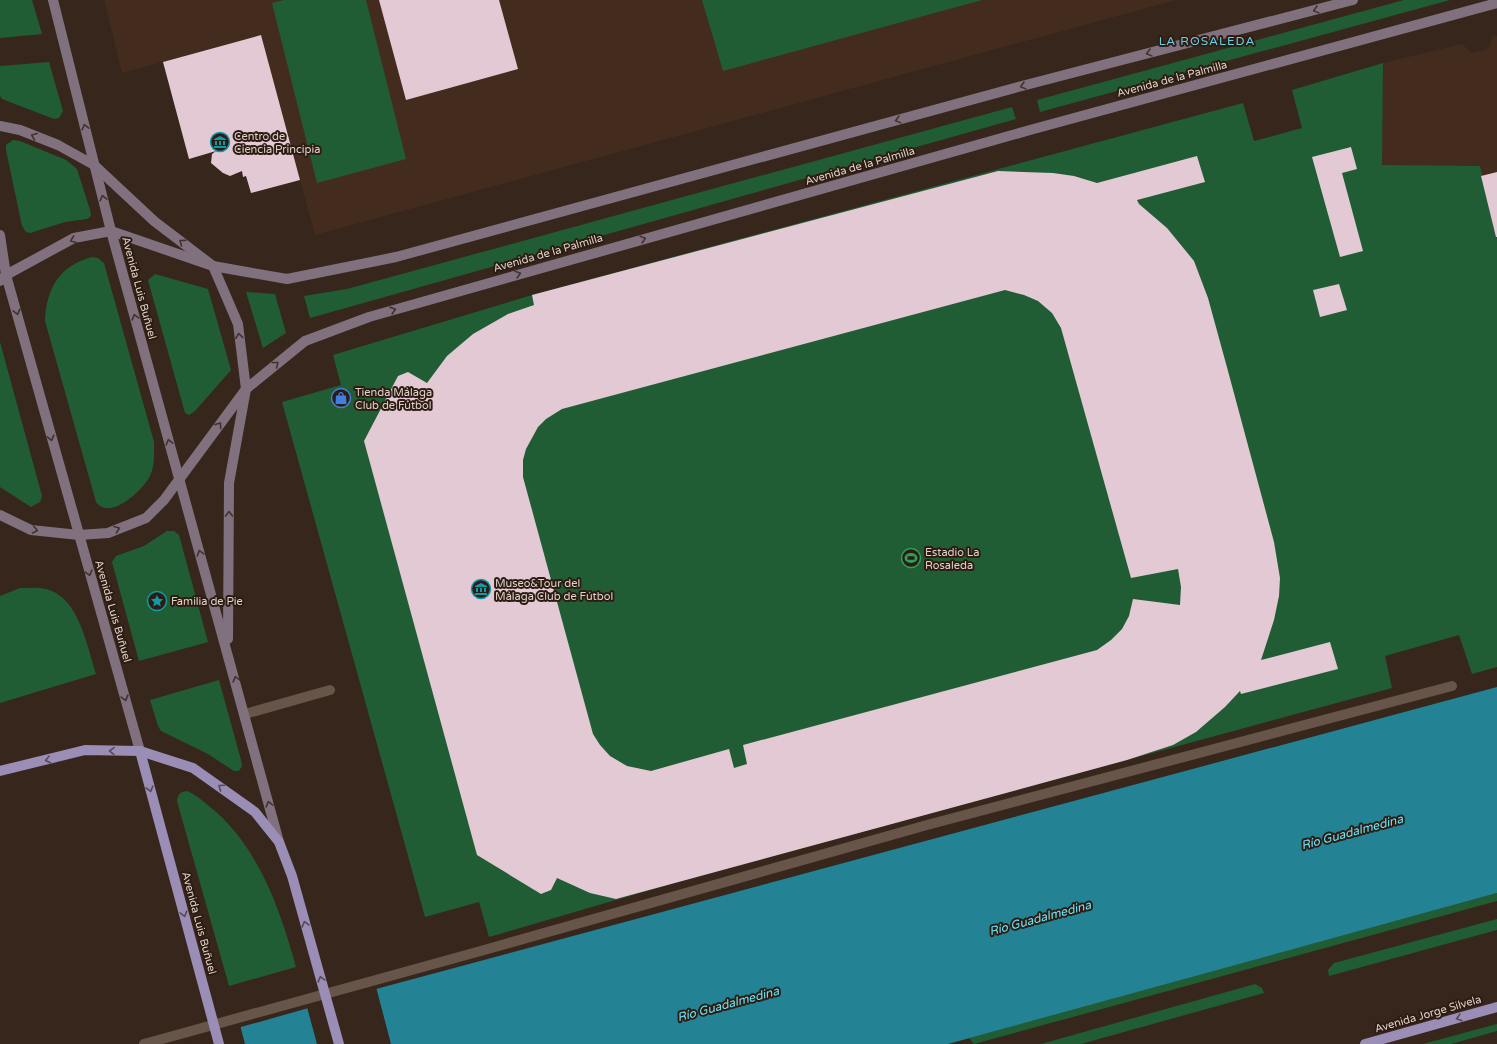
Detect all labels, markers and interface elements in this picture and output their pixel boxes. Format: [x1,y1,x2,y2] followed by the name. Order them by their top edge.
[1312,5,1319,14] one-way arrow
[1159,34,1255,48] district label: LA ROSALEDA
[1146,48,1153,57] one-way arrow
[1115,58,1229,100] street label: Avenida de la Palmilla
[1020,81,1026,89] one-way arrow
[895,115,902,124] one-way arrow
[81,124,89,130] one-way arrow
[234,130,320,156] place label: Centro de Ciencia Principia
[209,131,231,153] museum icon: Centro de Ciencia Principia
[31,132,38,140] one-way arrow
[804,144,916,188] street label: Avenida de la Palmilla
[99,195,107,201] one-way arrow
[492,231,604,275] street label: Avenida de la Palmilla
[70,235,77,243] one-way arrow
[119,235,159,341] street label: Avenida Luis Buñuel
[639,235,646,244] one-way arrow
[179,240,186,247] one-way arrow
[514,270,521,279] one-way arrow
[389,306,396,315] one-way arrow
[12,309,21,316] one-way arrow
[131,313,140,320] one-way arrow
[235,333,244,339] one-way arrow
[272,362,279,369] one-way arrow
[355,386,432,412] place label: Tienda Málaga Club de Fútbol
[330,387,352,409] shop icon: Tienda Málaga Club de Fútbol
[214,423,221,430] one-way arrow
[47,434,55,441] one-way arrow
[165,439,174,446] one-way arrow
[225,511,233,517] one-way arrow
[32,525,39,534] one-way arrow
[113,526,120,534] one-way arrow
[925,546,979,572] place label: Estadio La Rosaleda
[900,547,922,569] sports icon: Estadio La Rosaleda
[197,550,205,557] one-way arrow
[92,558,134,664] street label: Avenida Luis Buñuel
[84,569,93,576] one-way arrow
[495,577,613,603] place label: Museo&Tour del Málaga Club de Fútbol
[470,578,492,600] museum icon: Museo&Tour del Málaga Club de Fútbol
[146,590,168,612] place icon: Familia de Pie
[171,595,243,608] place label: Familia de Pie
[232,675,240,682] one-way arrow
[120,695,128,701] one-way arrow
[109,747,115,755] one-way arrow
[44,755,51,763] one-way arrow
[145,785,154,792] one-way arrow
[218,785,225,792] one-way arrow
[265,801,274,808] one-way arrow
[1300,812,1405,852] water label: Río Guadalmedina
[179,870,219,976] street label: Avenida Luis Buñuel
[988,898,1093,938] water label: Río Guadalmedina
[179,910,188,917] one-way arrow
[301,920,310,927] one-way arrow
[317,976,326,983] one-way arrow
[676,984,781,1024] water label: Río Guadalmedina
[1373,993,1483,1035] street label: Avenida Jorge Silvela
[1456,1013,1463,1021] one-way arrow

